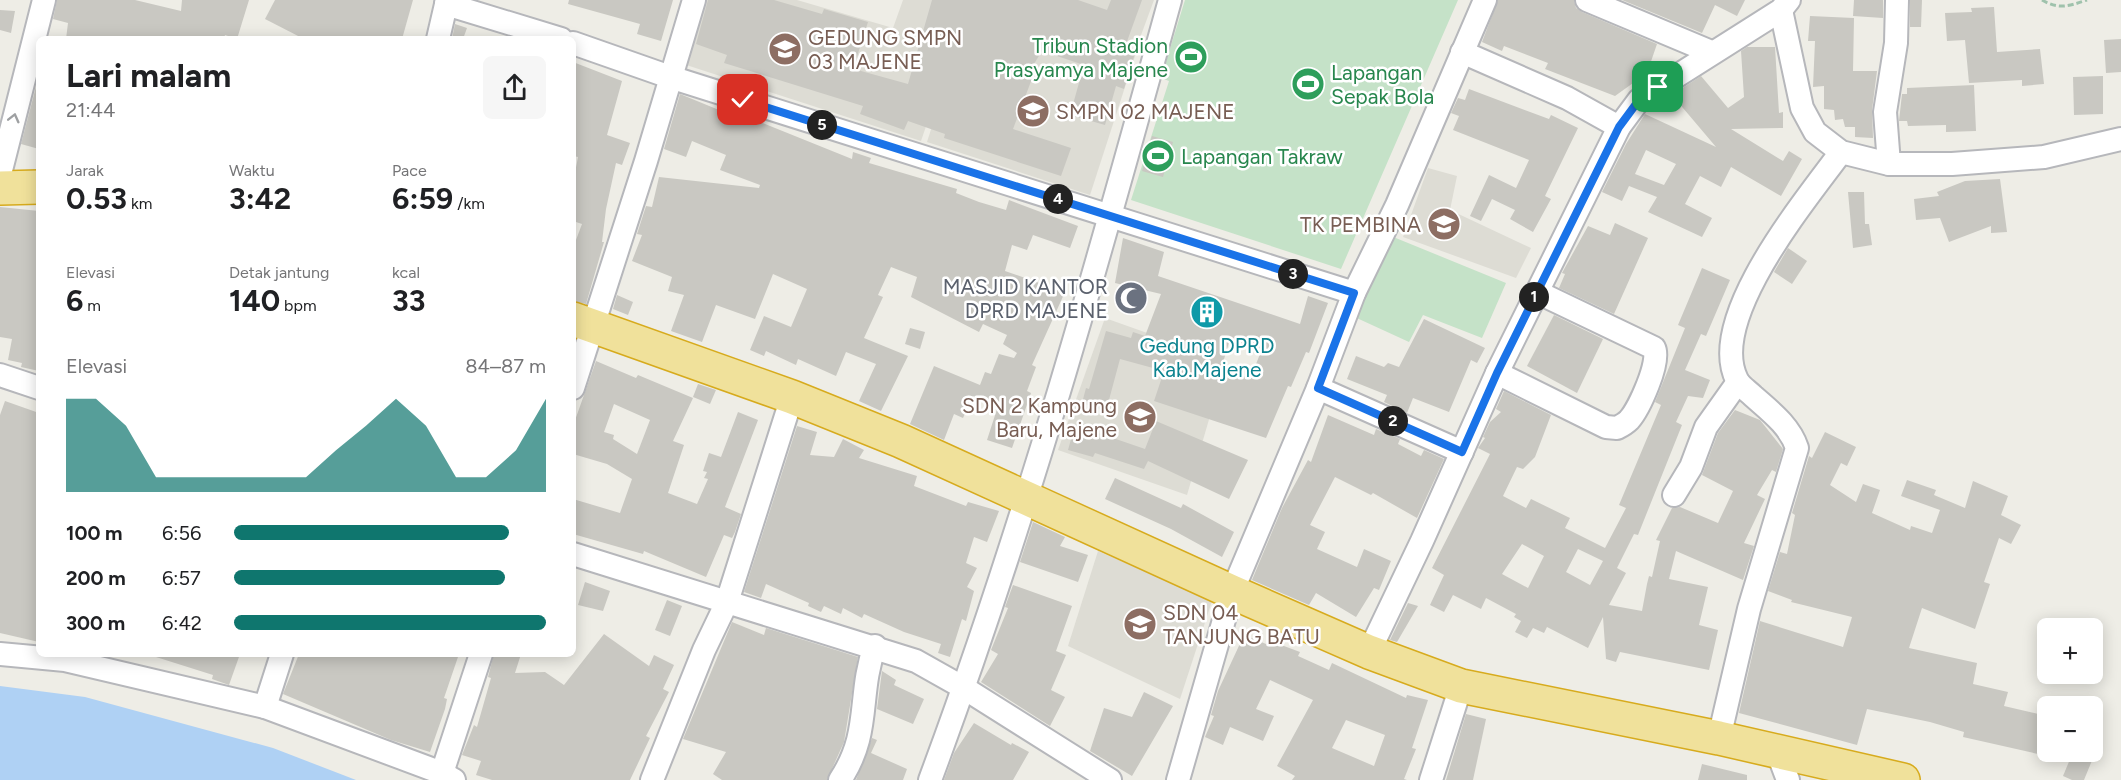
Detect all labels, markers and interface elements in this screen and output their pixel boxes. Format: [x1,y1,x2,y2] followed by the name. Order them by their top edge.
[808,25,962,74] place label: GEDUNG SMPN 03 MAJENE
[767,31,803,67] school or university icon: GEDUNG SMPN 03 MAJENE
[994,33,1168,82] place label: Tribun Stadion Prasyamya Majene
[1173,39,1209,75] sports icon: Tribun Stadion Prasyamya Majene
[66,56,231,95] text: Lari malam
[483,56,546,119] button: share
[1331,60,1434,109] place label: Lapangan Sepak Bola
[1632,61,1683,112] pin
[1290,66,1326,102] sports icon: Lapangan Sepak Bola
[1641,70,1674,103] icon: arrive
[717,74,768,125] pin
[726,83,759,116] icon: check
[1015,93,1051,129] school or university icon: SMPN 02 MAJENE
[66,98,115,122] text: 21:44
[1056,99,1235,124] place label: SMPN 02 MAJENE
[807,110,837,140] pin: 5
[7,113,20,123] one-way arrow
[817,115,827,134] text: 5
[1140,138,1176,174] sports icon: Lapangan Takraw
[1181,144,1343,169] place label: Lapangan Takraw
[66,161,104,180] text: Jarak
[229,161,275,180] text: Waktu
[392,161,427,180] text: Pace
[66,180,127,217] text: 0.53
[229,180,291,217] text: 3:42
[392,180,453,217] text: 6:59
[1043,184,1073,214] pin: 4
[1053,189,1063,208] text: 4
[127,194,152,213] text: km
[453,194,485,213] text: /km
[1426,206,1462,242] school or university icon: TK PEMBINA
[1300,212,1421,237] place label: TK PEMBINA
[1278,259,1308,289] pin: 3
[66,263,115,282] text: Elevasi
[229,263,329,282] text: Detak jantung
[392,263,420,282] text: kcal
[1289,264,1297,283] text: 3
[943,274,1108,323] place label: MASJID KANTOR DPRD MAJENE
[1113,280,1149,316] mosque icon: MASJID KANTOR DPRD MAJENE
[66,282,83,319] text: 6
[229,282,280,319] text: 140
[392,282,425,319] text: 33
[1519,282,1549,312] pin: 1
[1531,287,1537,306] text: 1
[1189,294,1225,330] building icon: Gedung DPRD Kab.Majene
[83,296,101,315] text: m
[280,296,317,315] text: bpm
[1140,333,1274,382] place label: Gedung DPRD Kab.Majene
[66,354,127,378] text: Elevasi
[465,354,546,378] text: 84–87 m
[962,393,1117,442] place label: SDN 2 Kampung Baru, Majene
[1122,399,1158,435] school or university icon: SDN 2 Kampung Baru, Majene
[1378,406,1408,436] pin: 2
[1388,411,1398,430] text: 2
[66,521,123,545] text: 100 m
[162,521,201,545] text: 6:56
[66,566,126,590] text: 200 m
[162,566,201,590] text: 6:57
[1163,600,1320,649] place label: SDN 04 TANJUNG BATU
[1122,606,1158,642] school or university icon: SDN 04 TANJUNG BATU
[66,611,125,635] text: 300 m
[162,611,202,635] text: 6:42
[2037,618,2103,762] map controls
[2037,618,2103,684] button: +
[2037,696,2103,762] button: −

